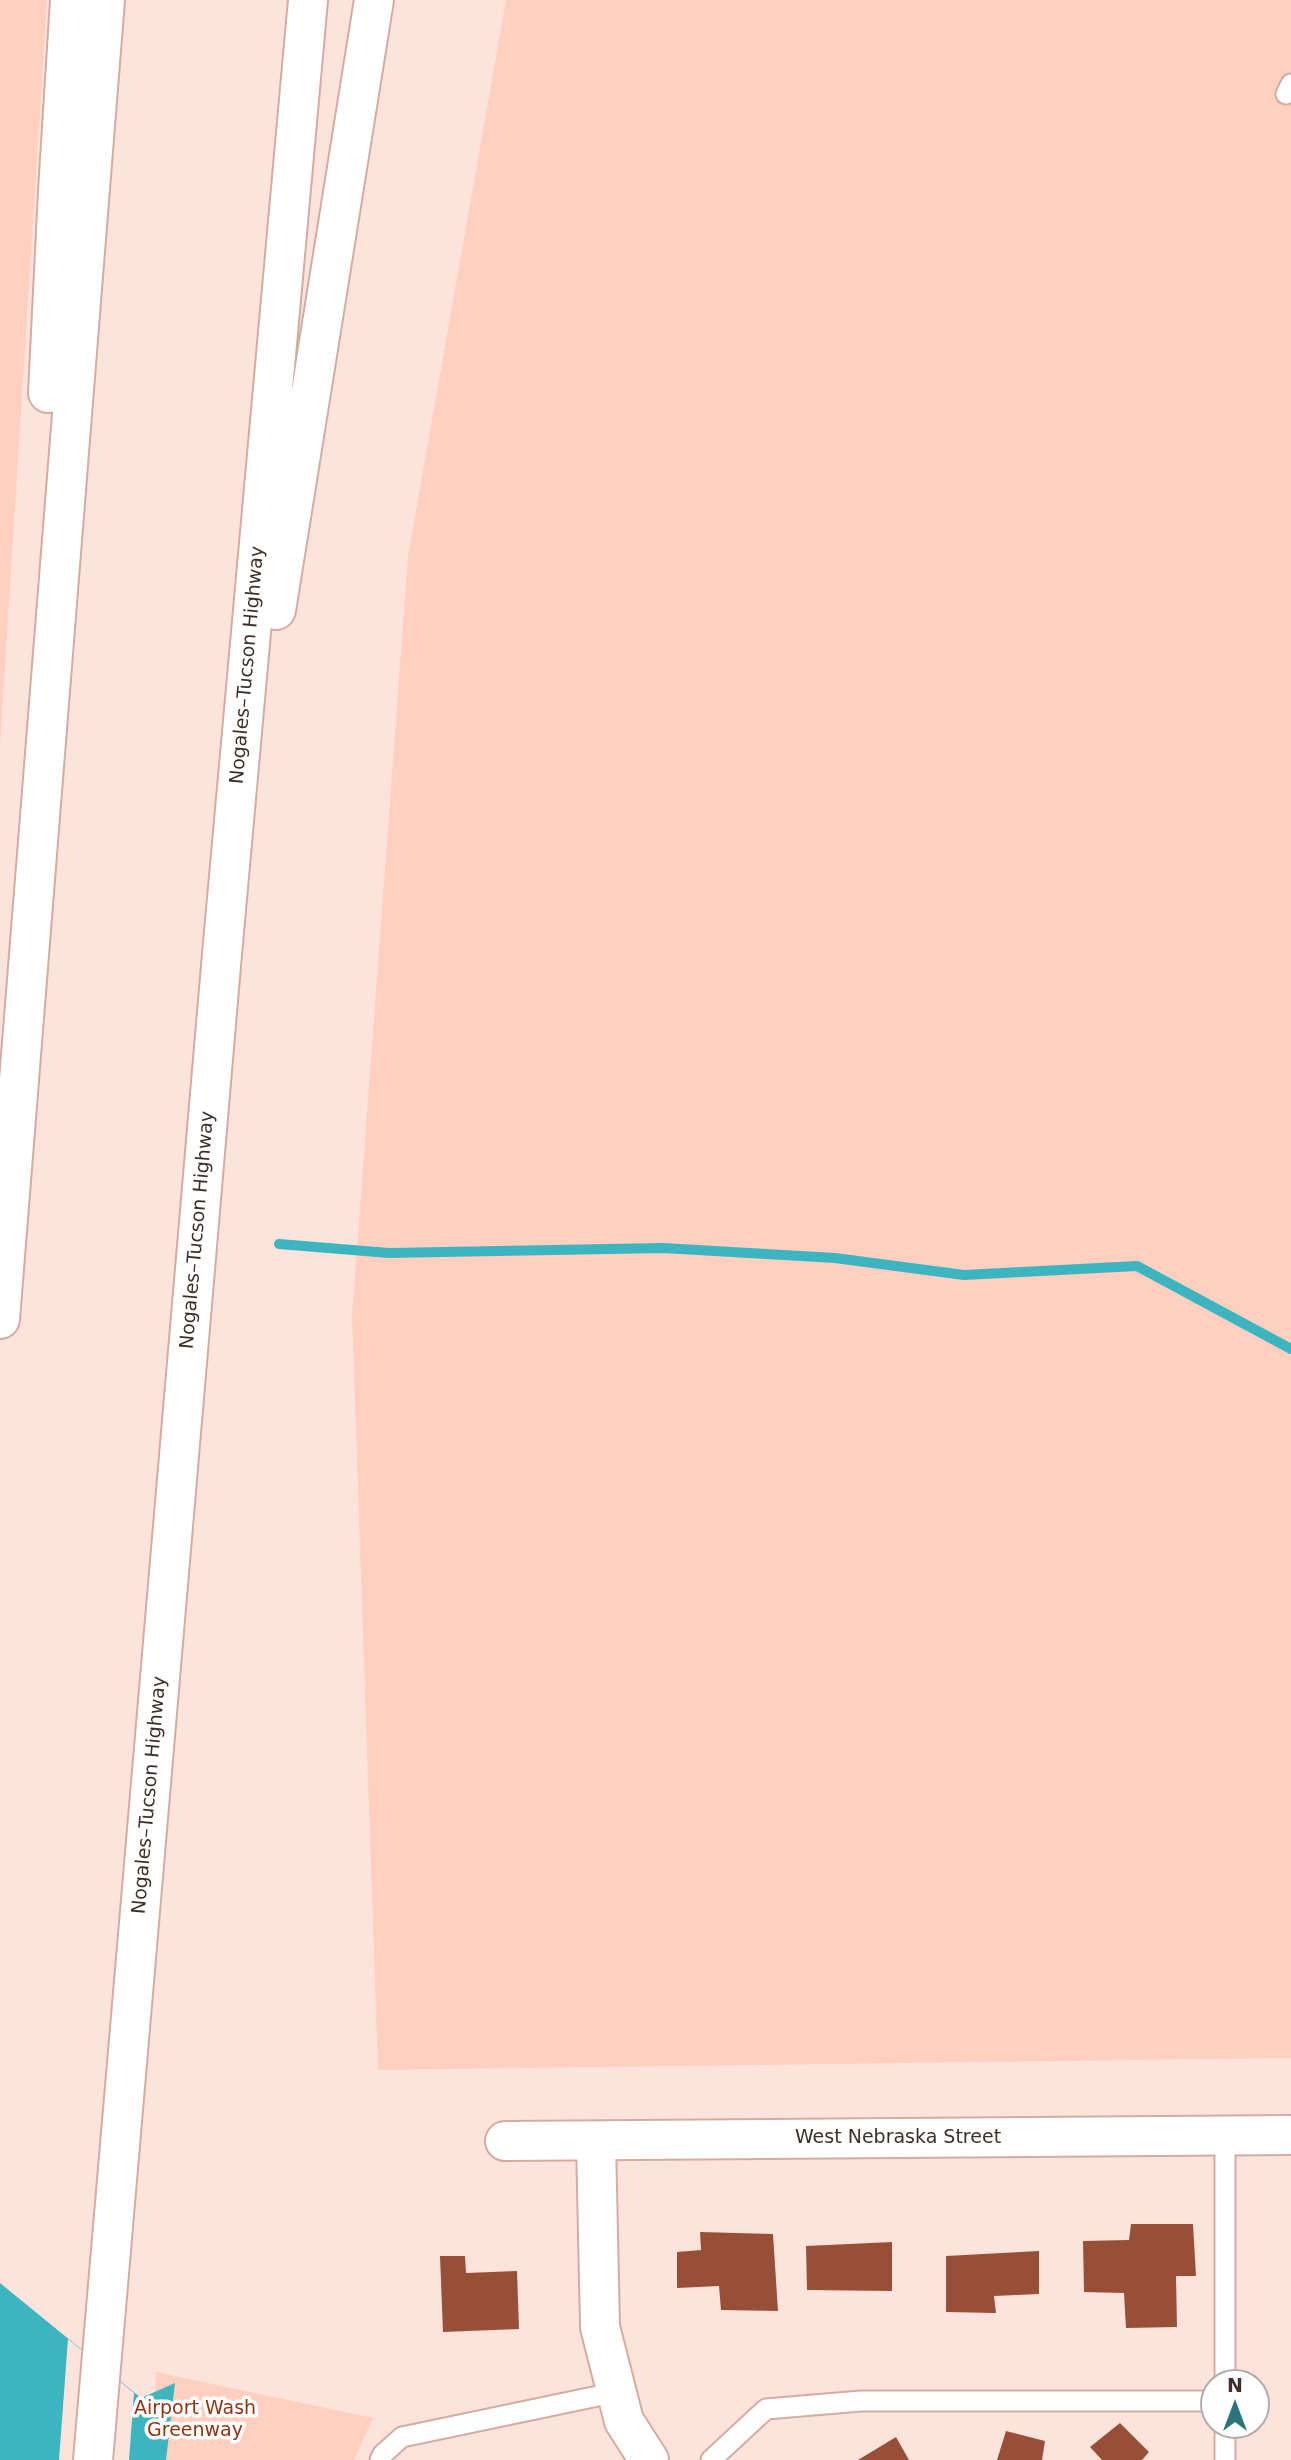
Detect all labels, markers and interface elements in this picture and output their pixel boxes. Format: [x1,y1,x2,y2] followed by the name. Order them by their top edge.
[226,545,270,785] street label: Nogales–Tucson Highway
[176,1110,220,1350] street label: Nogales–Tucson Highway
[128,1675,172,1915] street label: Nogales–Tucson Highway
[795,2127,1001,2149] street label: West Nebraska Street
[1200,2369,1270,2439] north arrow
[1227,2374,1243,2396] text: N
[134,2398,256,2442] park label: Airport Wash Greenway

